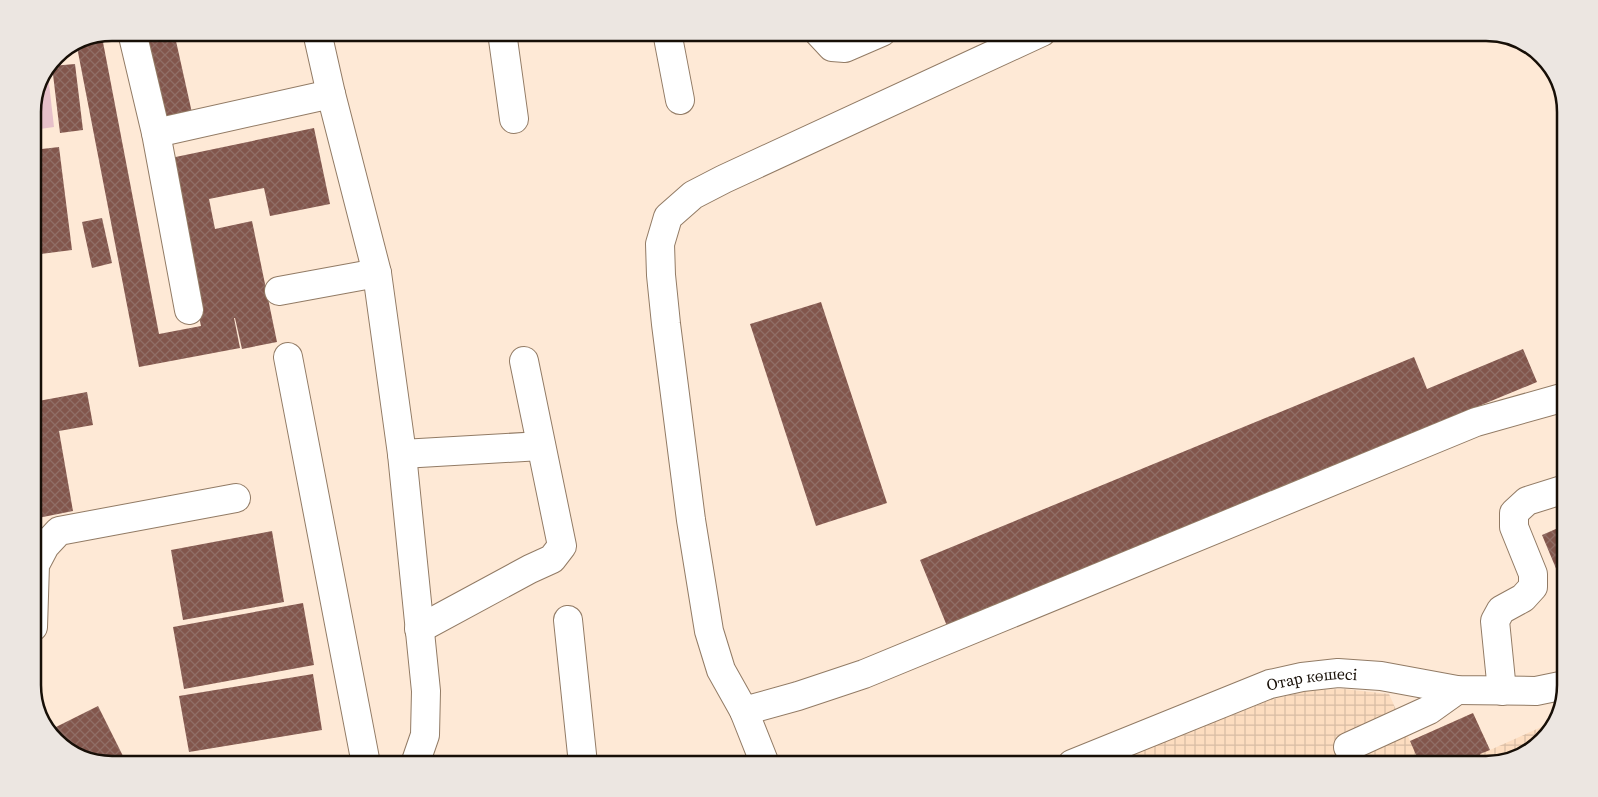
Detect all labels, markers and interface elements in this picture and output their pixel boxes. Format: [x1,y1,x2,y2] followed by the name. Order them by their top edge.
[1264,662,1359,696] street label: Отар көшесі

